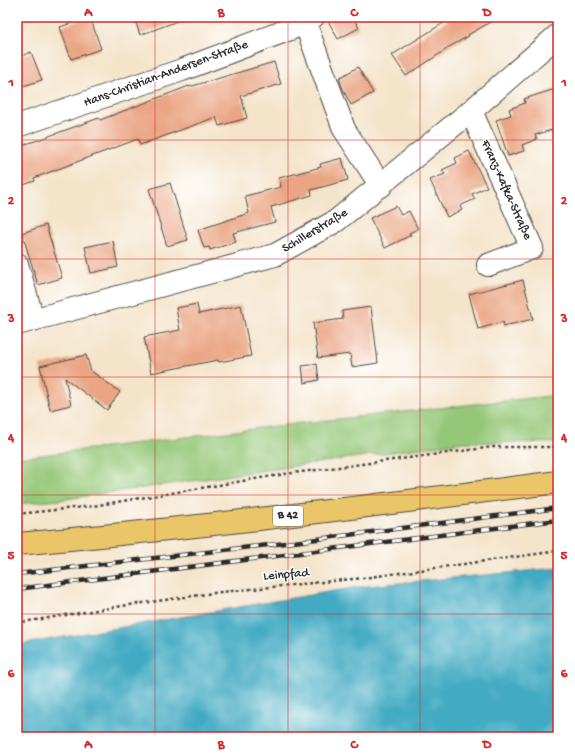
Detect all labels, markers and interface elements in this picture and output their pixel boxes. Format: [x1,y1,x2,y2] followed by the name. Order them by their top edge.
[83,6,93,21] text: A
[217,6,226,21] text: B
[349,6,359,21] text: C
[482,6,492,21] text: D
[82,37,251,111] street label: Hans-Christian-Andersen-Straße
[7,76,14,91] text: 1
[560,76,567,91] text: 1
[477,137,535,242] street label: Franz-Kafka-Straße
[8,194,15,209] text: 2
[561,194,568,209] text: 2
[280,205,351,256] street label: Schillerstraße
[7,312,15,327] text: 3
[560,312,568,327] text: 3
[7,431,15,446] text: 4
[560,431,568,446] text: 4
[273,506,303,526] road number: B 42
[8,549,15,564] text: 5
[561,549,568,564] text: 5
[263,565,311,584] street label: Leinpfad
[8,667,15,682] text: 6
[561,667,568,682] text: 6
[83,738,93,753] text: A
[217,738,226,753] text: B
[349,738,359,753] text: C
[482,738,492,753] text: D

